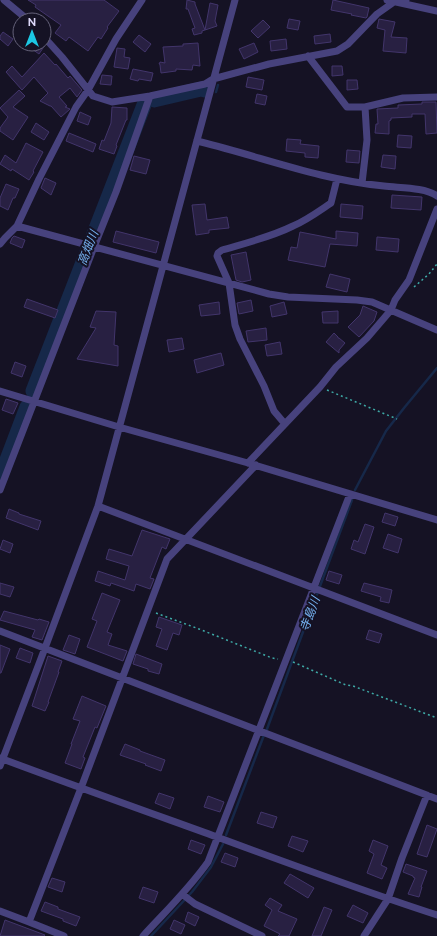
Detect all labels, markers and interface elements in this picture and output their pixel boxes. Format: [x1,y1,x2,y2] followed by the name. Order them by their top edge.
[12,12,52,52] north arrow
[28,16,36,29] text: N
[75,227,102,267] water label: 高畑川
[297,593,323,633] water label: 寺島川

